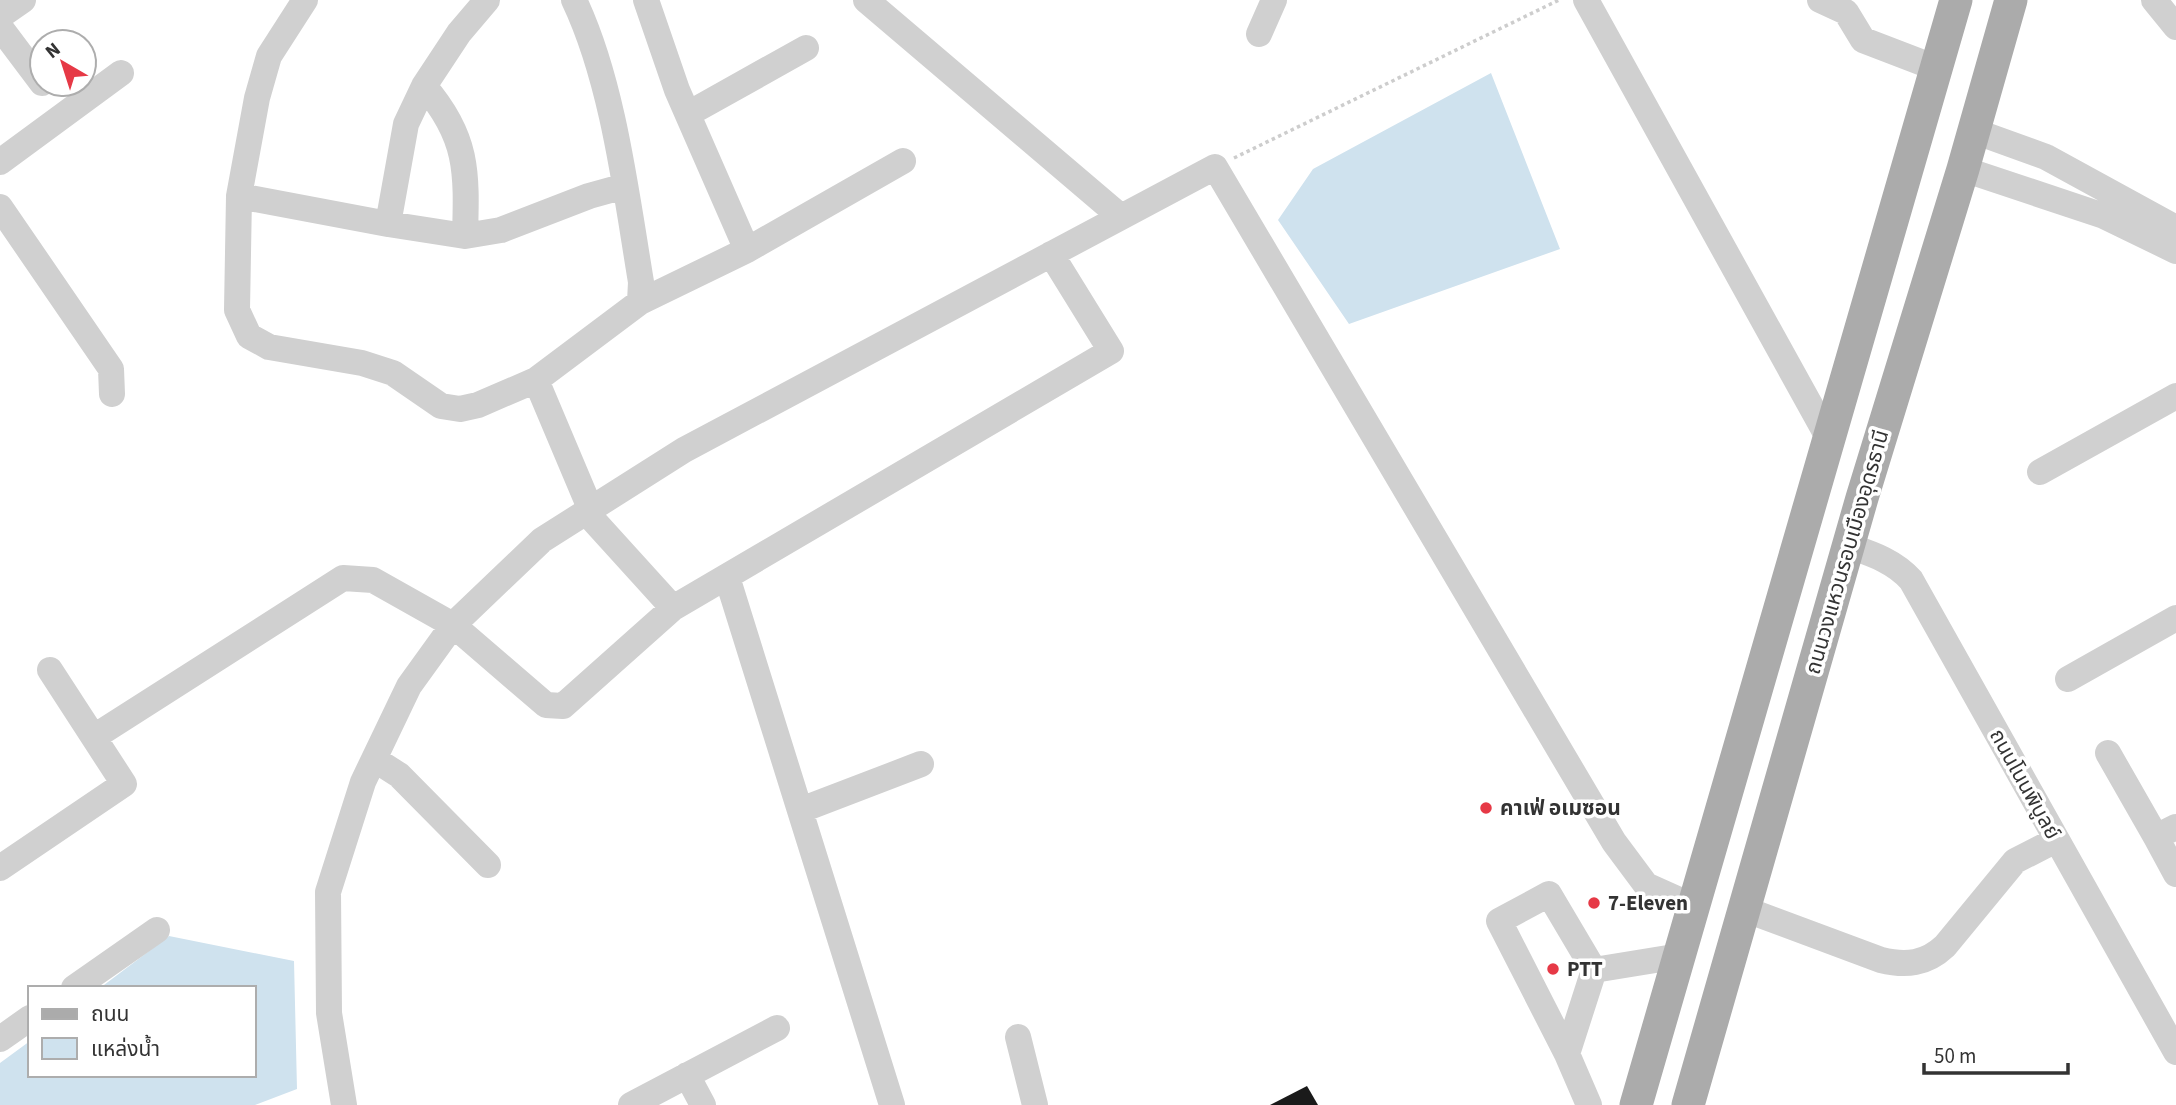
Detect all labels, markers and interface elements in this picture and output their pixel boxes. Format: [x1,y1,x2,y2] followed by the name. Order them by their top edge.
[28,28,98,98] north arrow
[40,36,67,65] text: N
[1798,426,1896,678] street label: ถนนวงแหวนรอบเมืองอุดรธานี
[1982,723,2068,845] street label: ถนนโนนพิบูลย์
[1500,793,1621,823] place label: คาเฟ่ อเมซอน
[1478,800,1494,816] marker: คาเฟ่ อเมซอน
[1608,888,1688,918] place label: 7-Eleven
[1586,895,1602,911] marker: 7-Eleven
[1567,954,1603,984] place label: PTT
[1545,961,1561,977] marker: PTT
[28,986,256,1077] legend
[91,999,129,1029] text: ถนน
[1924,1032,2068,1076] scale bar
[91,1034,160,1064] text: แหล่งน้ำ
[1934,1041,1976,1071] text: 50 m

